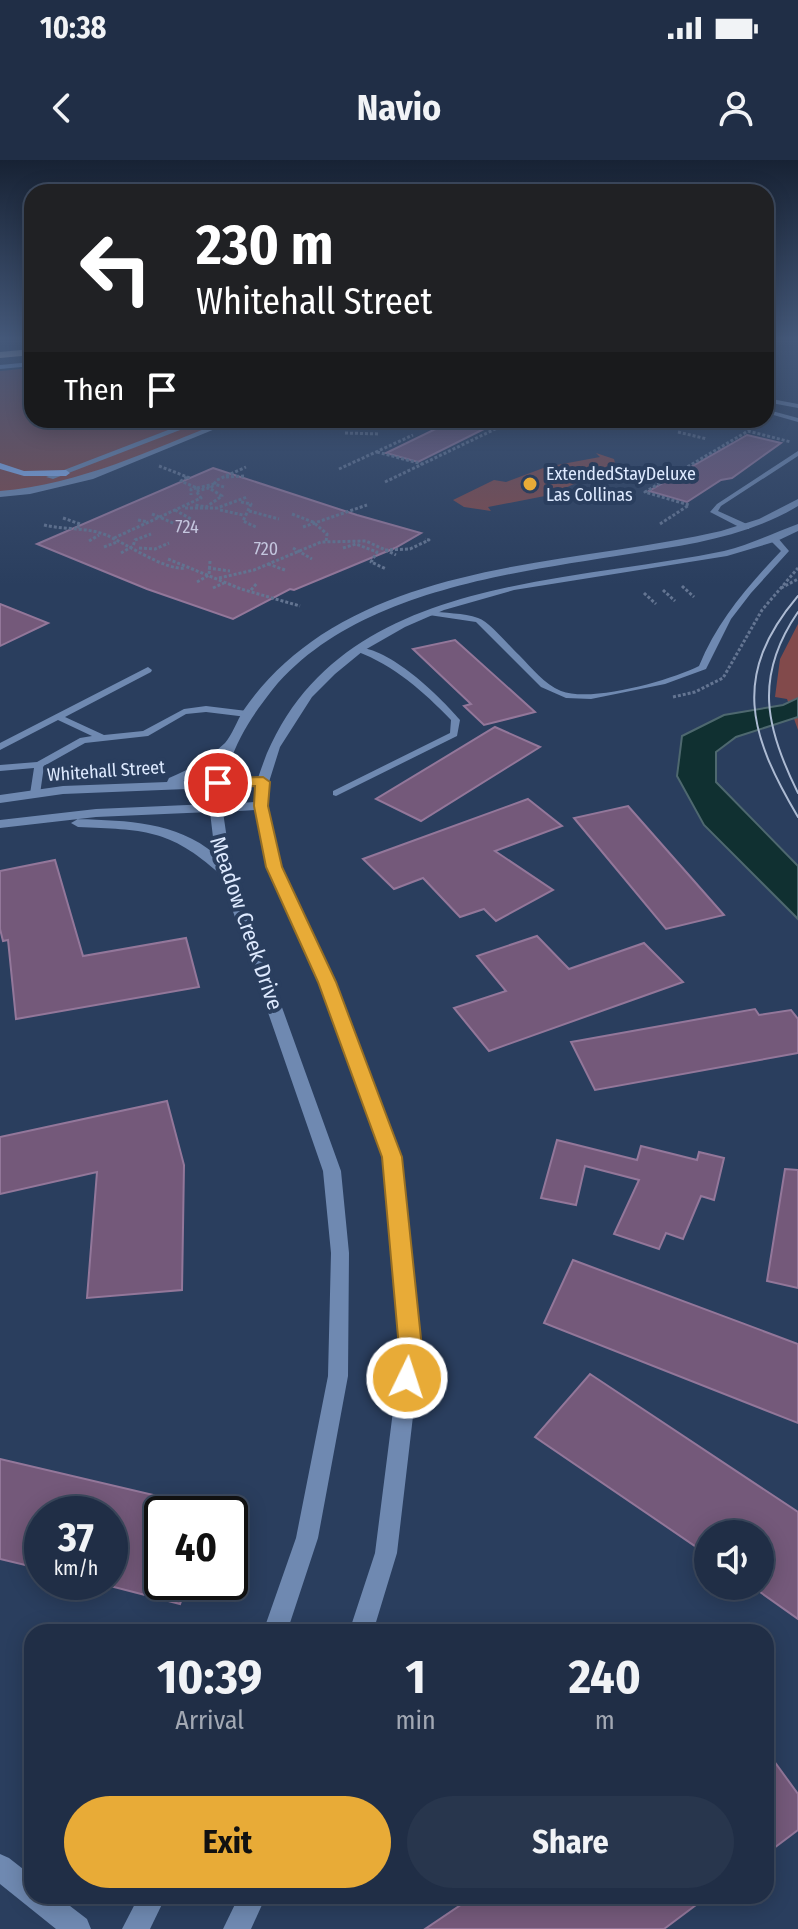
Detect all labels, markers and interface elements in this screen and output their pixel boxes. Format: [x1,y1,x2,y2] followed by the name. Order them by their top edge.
[40,10,106,46] text: 10:38
[40,86,84,130] icon: back
[357,86,441,130] text: Navio
[714,86,758,130] icon: person
[196,212,333,279] text: 230 m
[64,216,168,320] icon: left
[196,280,432,324] text: Whitehall Street
[140,368,184,412] icon: arrive
[64,372,124,408] text: Then
[546,463,696,506] place label: ExtendedStayDeluxe Las Collinas
[521,475,539,493] marker: ExtendedStayDeluxe Las Collinas
[175,516,199,538] house number: 724
[254,538,278,560] house number: 720
[184,749,252,817] pin
[46,756,166,786] street label: Whitehall Street
[196,761,240,805] icon: arrive
[204,833,289,1013] street label: Meadow Creek Drive
[365,1336,449,1420] position arrow
[144,1496,248,1600] speed limit sign: 40
[58,1514,94,1562] text: 37
[694,1520,774,1600] map controls
[694,1520,774,1600] button: sound
[54,1556,98,1580] text: km/h
[157,1648,262,1706] text: 10:39
[405,1648,426,1706] text: 1
[569,1648,641,1706] text: 240
[175,1705,244,1736] text: Arrival
[395,1705,436,1736] text: min
[595,1705,615,1736] text: m
[64,1796,391,1888] button: Exit
[407,1796,734,1888] button: Share

